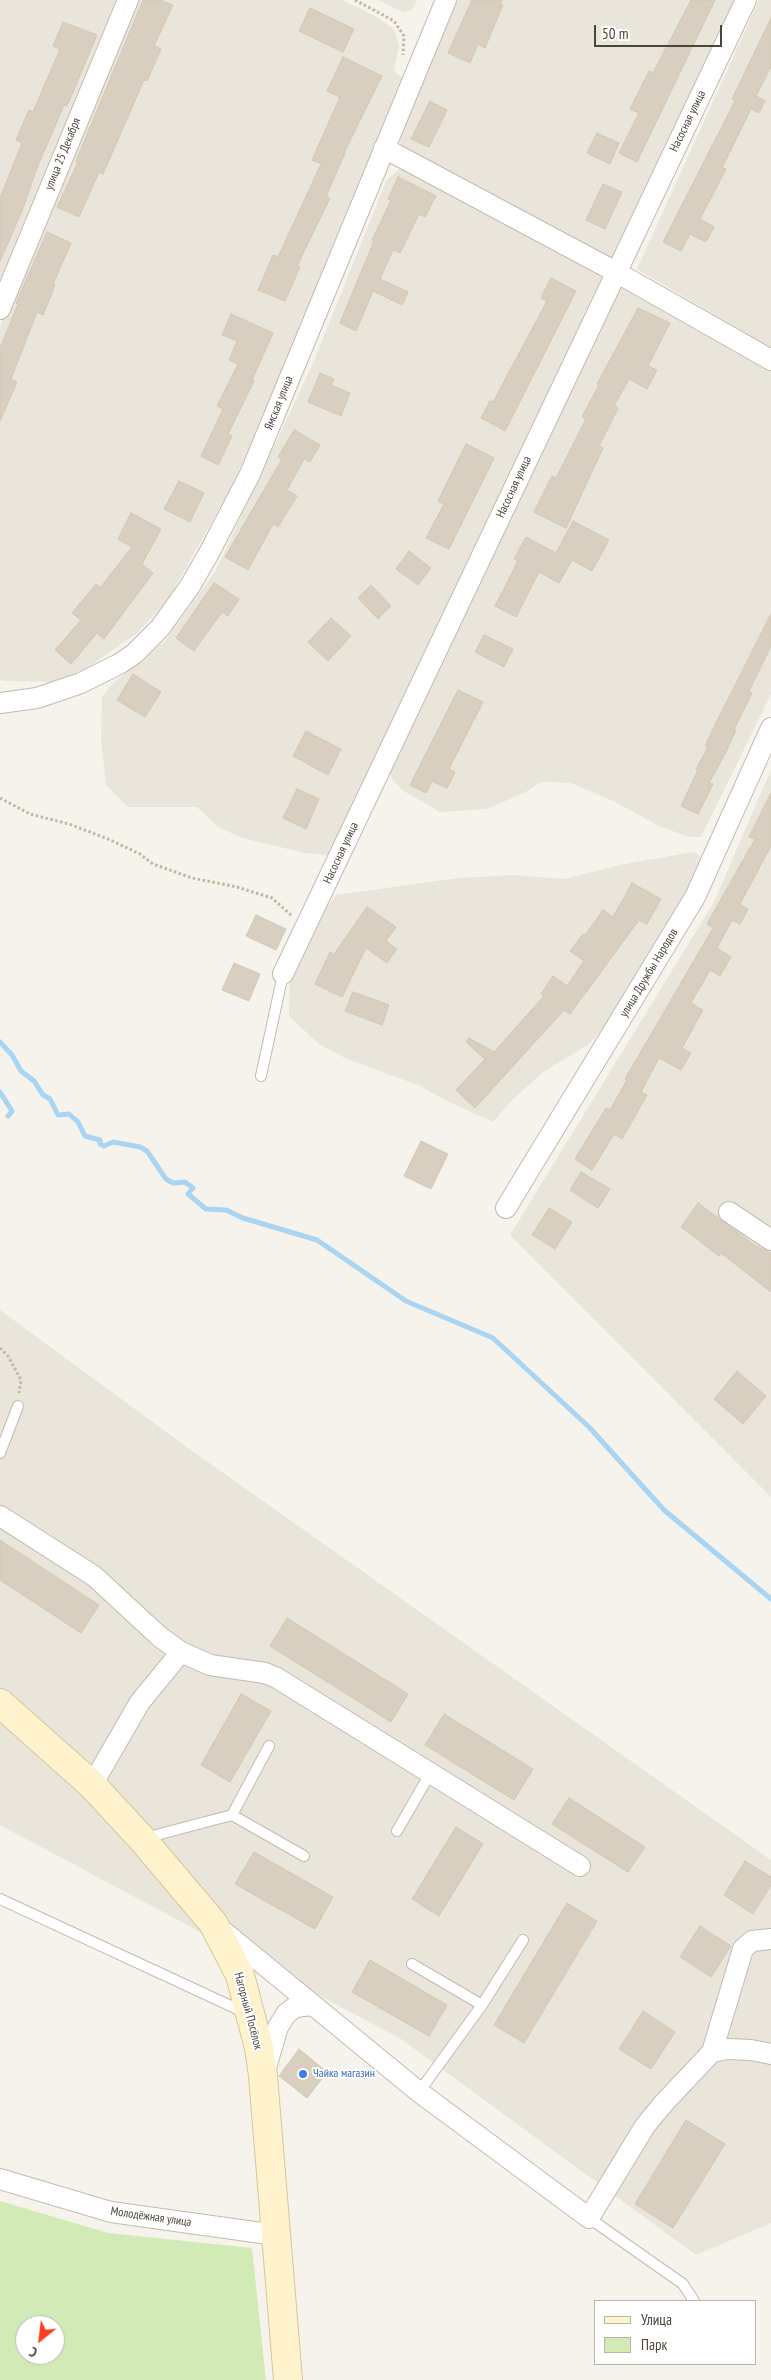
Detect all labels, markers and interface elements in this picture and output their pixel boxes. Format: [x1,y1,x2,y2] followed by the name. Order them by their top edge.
[596,15,724,47] scale bar
[602,24,628,43] text: 50 m
[667,88,709,154] street label: Насосная улица
[42,116,84,192] street label: улица 25 Декабря
[262,374,296,432] street label: Ямская улица
[493,454,535,520] street label: Насосная улица
[320,820,362,886] street label: Насосная улица
[617,926,681,1020] street label: улица Дружбы Народов
[231,1971,265,2051] street label: Нагорный Посёлок
[313,2067,375,2081] place label: Чайка магазин
[297,2068,309,2080] marker: Чайка магазин
[110,2204,192,2230] street label: Молодёжная улица
[594,2300,756,2365] legend
[641,2310,672,2329] text: Улица
[15,2315,65,2365] north arrow
[641,2335,667,2354] text: Парк
[26,2343,40,2362] text: С

